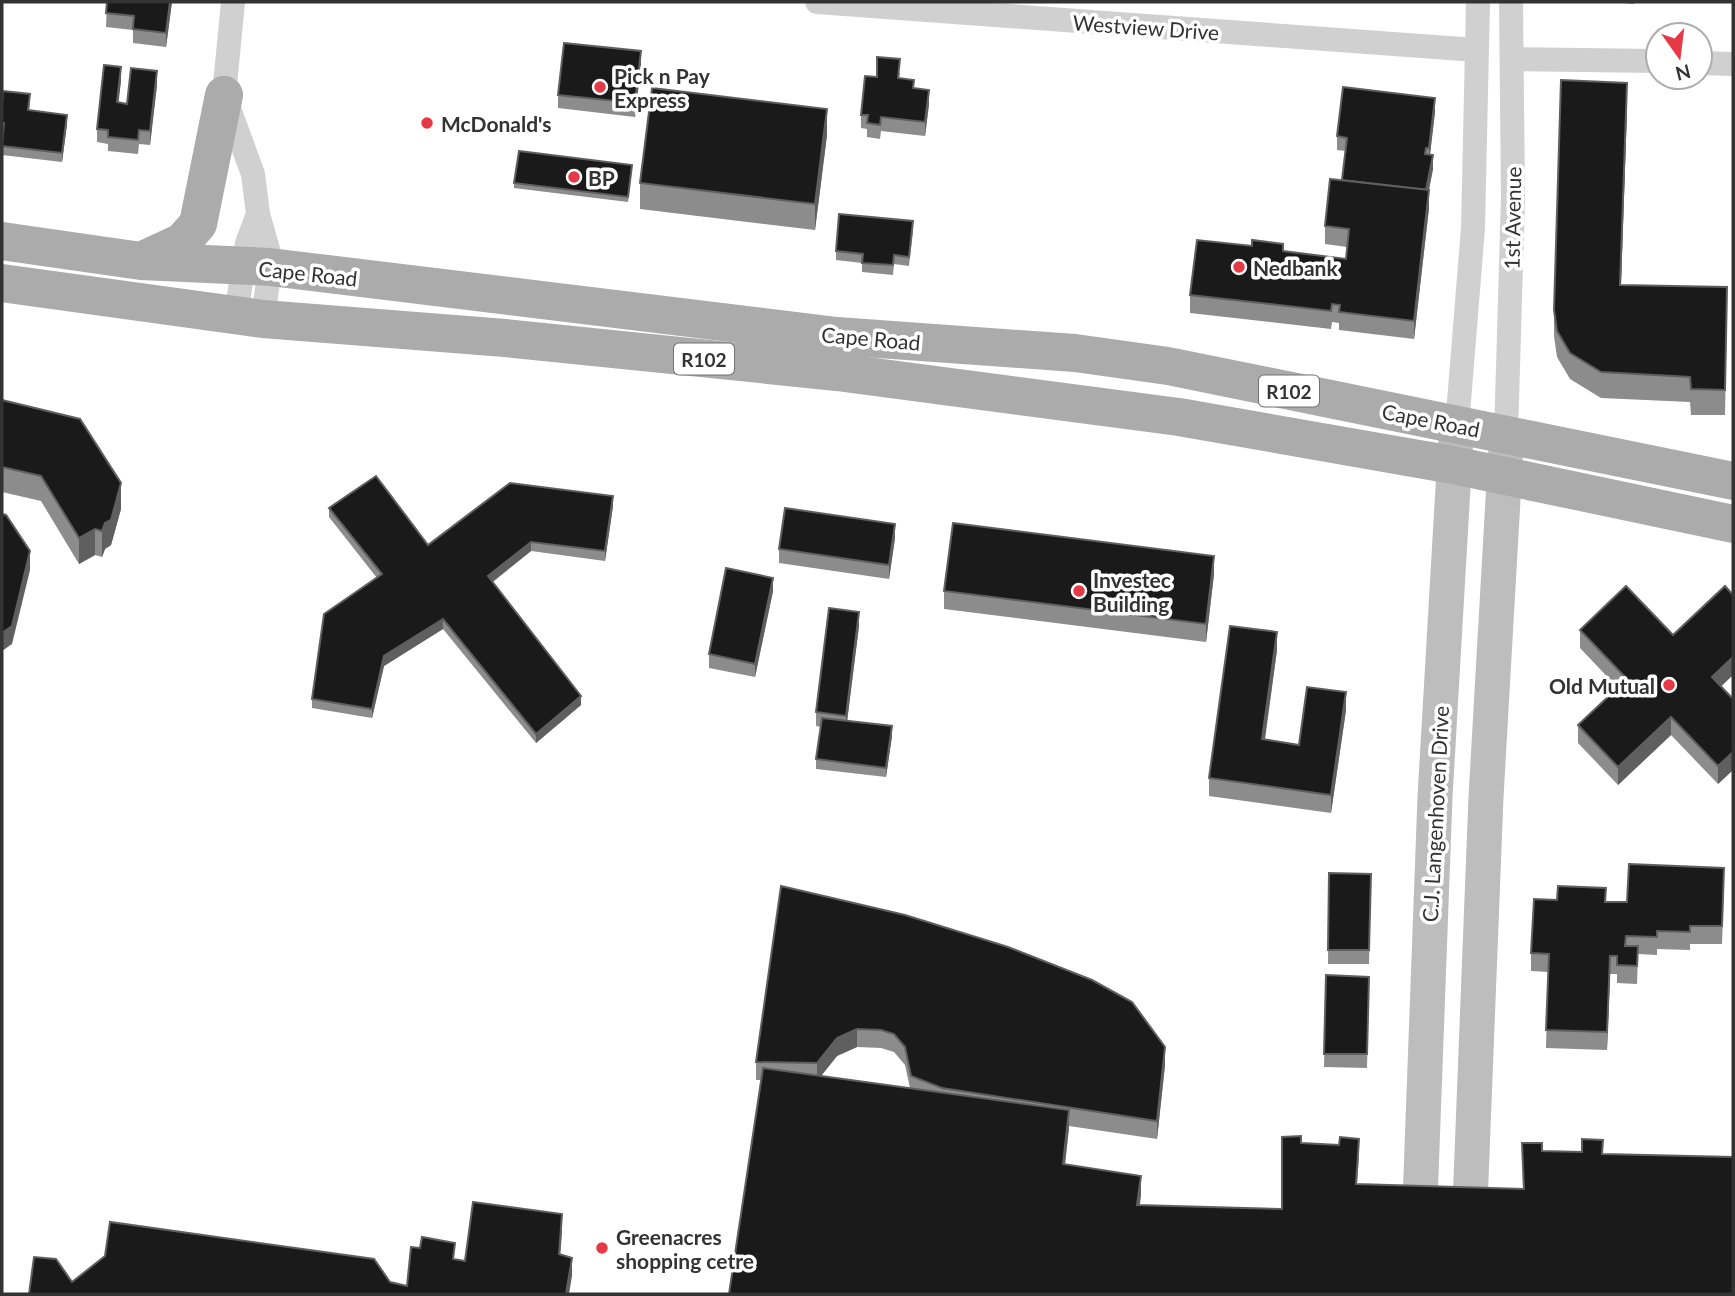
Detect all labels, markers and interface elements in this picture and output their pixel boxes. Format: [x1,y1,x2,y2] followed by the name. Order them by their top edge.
[1072,9,1220,45] street label: Westview Drive
[1644,21,1714,91] north arrow
[1673,60,1693,86] text: N
[614,63,711,112] place label: Pick n Pay Express
[592,79,608,95] marker: Pick n Pay Express
[441,111,552,136] place label: McDonald's
[419,115,435,131] marker: McDonald's
[588,165,615,190] place label: BP
[1499,166,1525,270] street label: 1st Avenue
[566,169,582,185] marker: BP
[257,255,359,291] street label: Cape Road
[1253,255,1338,280] place label: Nedbank
[1231,259,1247,275] marker: Nedbank
[820,321,922,355] street label: Cape Road
[674,344,734,374] road number: R102
[1259,376,1319,406] road number: R102
[1380,398,1482,442] street label: Cape Road
[1093,567,1171,616] place label: Investec Building
[1071,583,1087,599] marker: Investec Building
[1549,673,1655,698] place label: Old Mutual
[1661,677,1677,693] marker: Old Mutual
[1417,705,1453,923] street label: C.J. Langenhoven Drive
[616,1224,754,1273] place label: Greenacres shopping cetre
[594,1240,610,1256] marker: Greenacres shopping cetre

